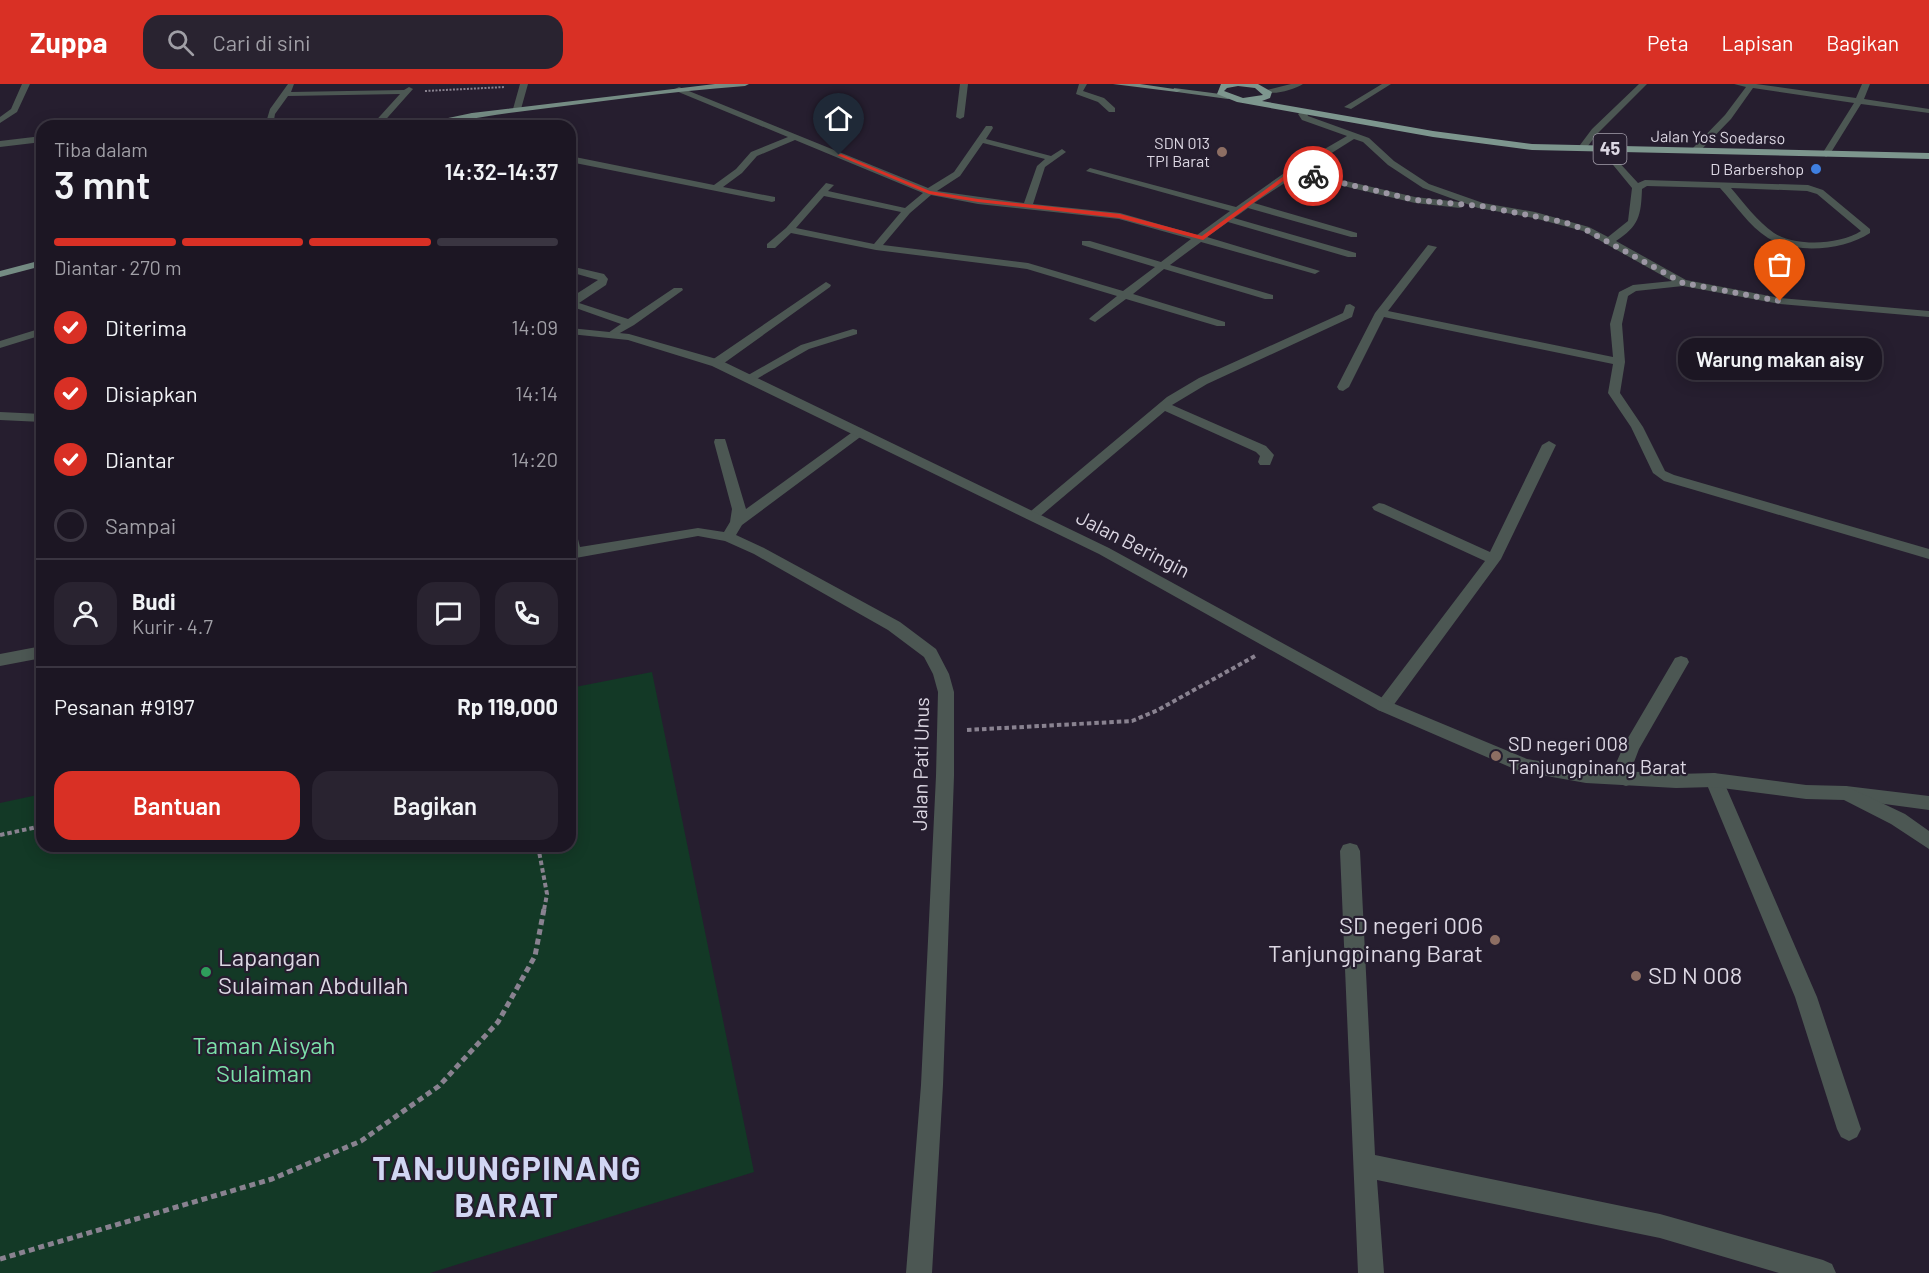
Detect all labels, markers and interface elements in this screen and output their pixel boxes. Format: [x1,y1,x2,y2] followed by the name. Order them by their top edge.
[143,15,563,69] search box
[30,25,107,59] text: Zuppa
[164,26,197,59] icon: search
[212,29,311,55] text: Cari di sini
[1647,30,1688,55] text: Peta
[1721,30,1793,55] text: Lapisan
[1826,30,1899,55] text: Bagikan
[813,93,864,155] pin
[822,102,855,135] icon: home
[1651,126,1785,147] street label: Jalan Yos Soedarso
[1146,133,1210,170] place label: SDN 013 TPI Barat
[1594,134,1626,164] road number: 45
[54,137,148,161] text: Tiba dalam
[1215,145,1229,159] marker: SDN 013 TPI Barat
[1283,146,1343,206] courier
[445,158,558,184] text: 14:32–14:37
[1710,159,1804,178] place label: D Barbershop
[54,160,151,207] text: 3 mnt
[1297,160,1330,193] icon: bike
[1809,162,1823,176] marker: D Barbershop
[1754,239,1805,301] pin
[1763,248,1796,281] icon: bag
[54,255,181,279] text: Diantar · 270 m
[54,311,87,344] icon: check
[105,314,187,340] text: Diterima
[511,315,558,339] text: 14:09
[1678,337,1882,379] callout: Warung makan aisy
[1696,347,1864,371] text: Warung makan aisy
[54,377,87,410] icon: check
[105,380,198,406] text: Disiapkan
[515,381,558,405] text: 14:14
[54,443,87,476] icon: check
[105,446,175,472] text: Diantar
[511,447,558,471] text: 14:20
[1073,504,1194,582] street label: Jalan Beringin
[105,512,176,538] text: Sampai
[54,582,117,645] button: person
[417,582,480,645] button: chat
[495,582,558,645] button: phone
[132,588,176,614] text: Budi
[132,614,213,638] text: Kurir · 4.7
[54,693,194,719] text: Pesanan #9197
[457,693,558,719] text: Rp 119,000
[907,697,933,831] street label: Jalan Pati Unus
[1508,731,1687,778] place label: SD negeri 008 Tanjungpinang Barat
[1489,749,1503,763] marker: SD negeri 008 Tanjungpinang Barat
[54,771,300,840] button: Bantuan
[312,771,558,840] button: Bagikan
[1268,910,1483,967] place label: SD negeri 006 Tanjungpinang Barat
[1488,933,1502,947] marker: SD negeri 006 Tanjungpinang Barat
[218,942,408,999] place label: Lapangan Sulaiman Abdullah
[1648,960,1742,989] place label: SD N 008
[199,965,213,979] marker: Lapangan Sulaiman Abdullah
[1629,969,1643,983] marker: SD N 008
[193,1030,335,1087] park label: Taman Aisyah Sulaiman
[372,1148,642,1223] district label: TANJUNGPINANG BARAT

